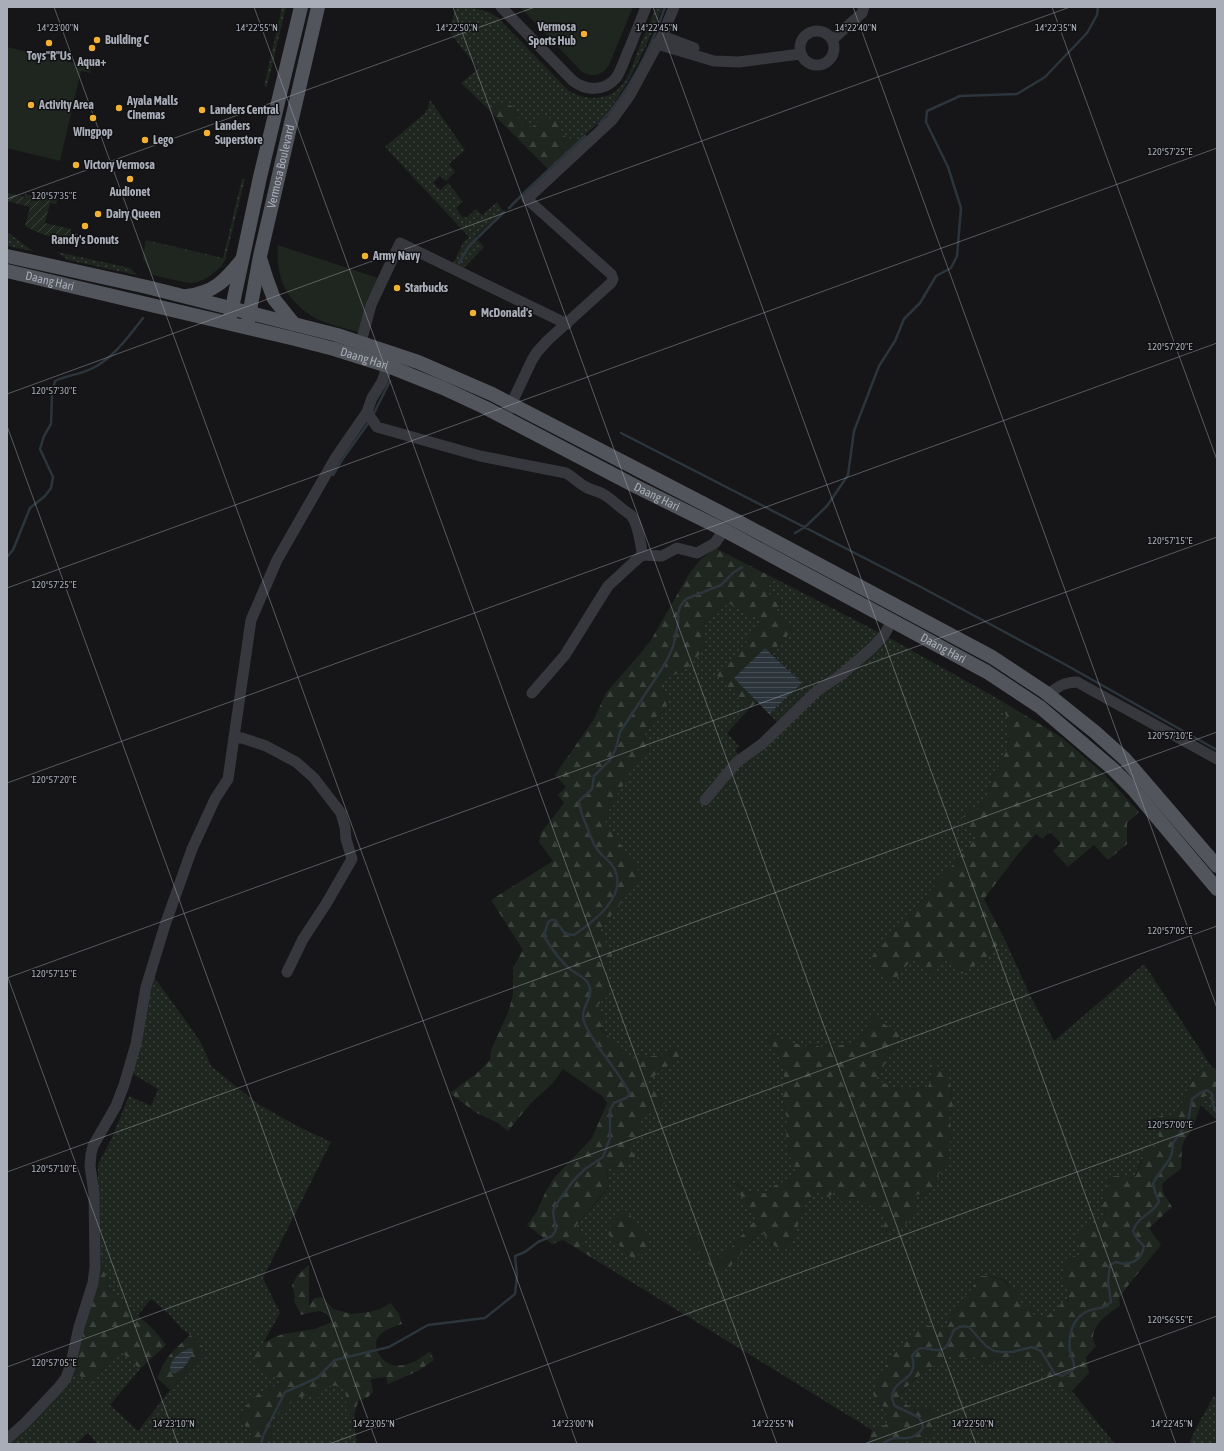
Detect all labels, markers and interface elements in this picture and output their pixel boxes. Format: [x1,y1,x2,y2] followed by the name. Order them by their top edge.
[528,20,576,48] place label: Vermosa Sports Hub
[37,22,79,33] text: 14°23'00"N
[236,22,278,33] text: 14°22'55"N
[436,22,478,33] text: 14°22'50"N
[636,22,678,33] text: 14°22'45"N
[835,22,877,33] text: 14°22'40"N
[1035,22,1077,33] text: 14°22'35"N
[579,29,589,39] marker: Vermosa Sports Hub
[105,33,149,47] place label: Building C
[92,35,102,45] marker: Building C
[44,38,54,48] marker: Toys"R"Us
[87,43,97,53] marker: Aqua+
[27,49,72,63] place label: Toys"R"Us
[76,55,107,69] place label: Aqua+
[126,94,179,122] place label: Ayala Malls Cinemas
[38,98,94,112] place label: Activity Area
[26,100,36,110] marker: Activity Area
[114,103,124,113] marker: Ayala Malls Cinemas
[210,103,280,117] place label: Landers Central
[197,105,207,115] marker: Landers Central
[88,113,98,123] marker: Wingpop
[215,119,263,147] place label: Landers Superstore
[264,123,297,210] street label: Vermosa Boulevard
[72,125,113,139] place label: Wingpop
[202,128,212,138] marker: Landers Superstore
[153,133,174,147] place label: Lego
[140,135,150,145] marker: Lego
[1148,146,1193,157] text: 120°57'25"E
[83,158,155,172] place label: Victory Vermosa
[71,160,81,170] marker: Victory Vermosa
[125,174,135,184] marker: Audionet
[109,185,151,199] place label: Audionet
[32,190,77,201] text: 120°57'35"E
[106,207,161,221] place label: Dairy Queen
[93,209,103,219] marker: Dairy Queen
[80,221,90,231] marker: Randy's Donuts
[51,233,120,247] place label: Randy's Donuts
[372,249,420,263] place label: Army Navy
[360,251,370,261] marker: Army Navy
[24,269,76,294] street label: Daang Hari
[405,281,449,295] place label: Starbucks
[392,283,402,293] marker: Starbucks
[481,306,533,320] place label: McDonald's
[468,308,478,318] marker: McDonald's
[1148,341,1193,352] text: 120°57'20"E
[339,344,390,373] street label: Daang Hari
[32,385,77,396] text: 120°57'30"E
[632,480,682,514] street label: Daang Hari
[1148,535,1193,546] text: 120°57'15"E
[32,579,77,590] text: 120°57'25"E
[918,630,968,666] street label: Daang Hari
[1148,730,1193,741] text: 120°57'10"E
[32,774,77,785] text: 120°57'20"E
[1148,925,1193,936] text: 120°57'05"E
[32,968,77,979] text: 120°57'15"E
[1148,1119,1193,1130] text: 120°57'00"E
[32,1163,77,1174] text: 120°57'10"E
[1148,1314,1193,1325] text: 120°56'55"E
[32,1357,77,1368] text: 120°57'05"E
[153,1418,195,1429] text: 14°23'10"N
[353,1418,395,1429] text: 14°23'05"N
[552,1418,594,1429] text: 14°23'00"N
[752,1418,794,1429] text: 14°22'55"N
[952,1418,994,1429] text: 14°22'50"N
[1151,1418,1193,1429] text: 14°22'45"N

